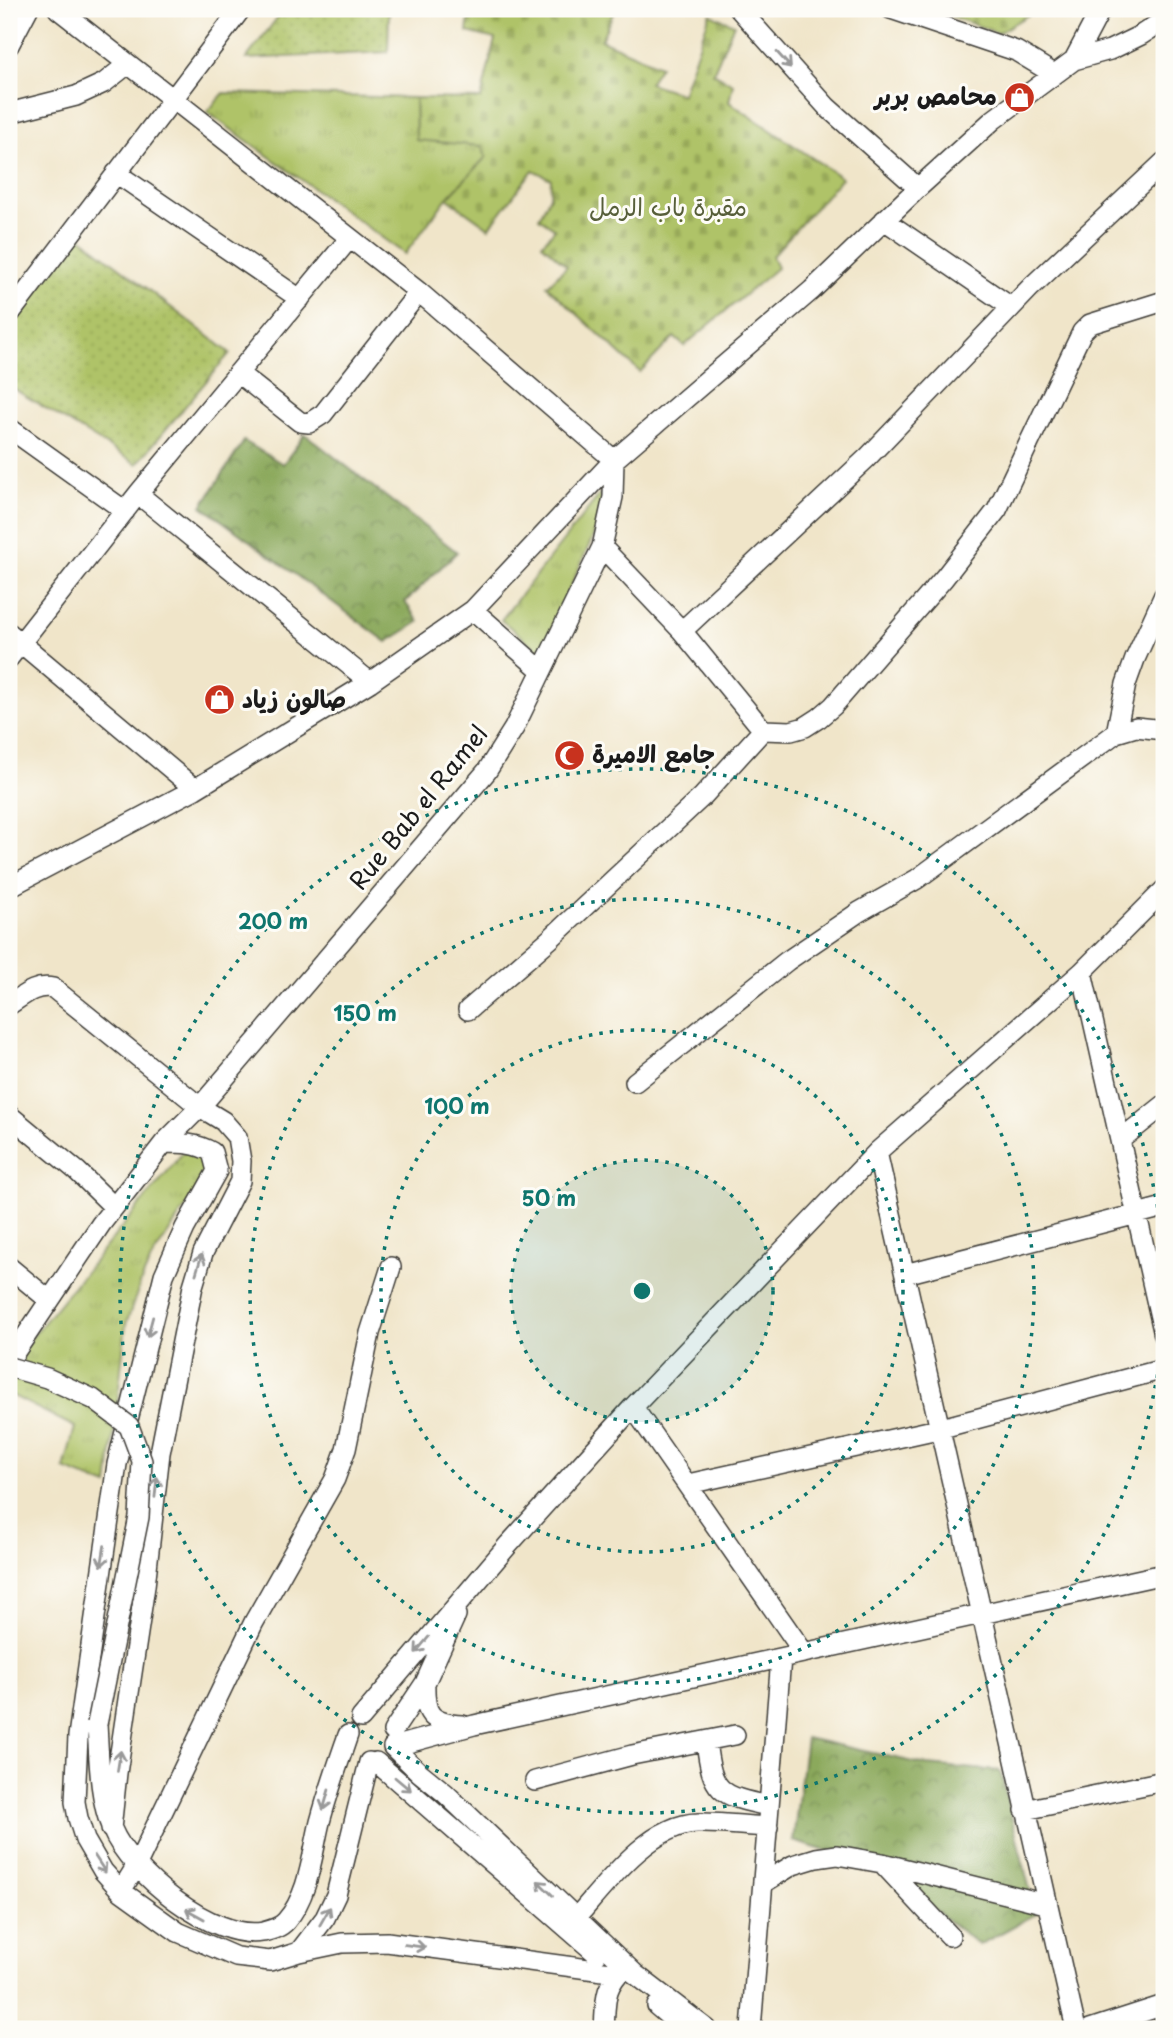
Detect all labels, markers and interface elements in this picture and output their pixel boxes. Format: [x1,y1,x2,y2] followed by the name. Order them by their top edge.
[776,50,792,68] one-way arrow
[873,77,997,113] place label: محامص بربر
[1003,80,1037,114] shop icon: محامص بربر
[589,188,747,224] park label: مقبرة باب الرمل
[242,680,346,716] place label: صالون زياد
[202,683,236,717] shop icon: صالون زياد
[340,717,495,897] street label: Rue Bab el Ramel
[592,735,715,772] place label: جامع الاميرة
[552,738,586,772] mosque icon: جامع الاميرة
[238,904,308,936] text: 200 m
[333,996,397,1028] text: 150 m
[424,1089,490,1121] text: 100 m
[522,1181,576,1213] text: 50 m
[194,1253,207,1275] one-way arrow
[630,1279,654,1303] centre of rings
[143,1315,156,1338] one-way arrow
[150,1476,163,1499] one-way arrow
[97,1544,110,1567] one-way arrow
[414,1636,430,1654] one-way arrow
[113,1750,126,1773] one-way arrow
[394,1776,412,1792] one-way arrow
[319,1789,332,1811] one-way arrow
[93,1854,107,1874] one-way arrow
[537,1879,554,1896] one-way arrow
[185,1906,206,1920] one-way arrow
[318,1906,332,1926] one-way arrow
[403,1939,426,1952] one-way arrow

